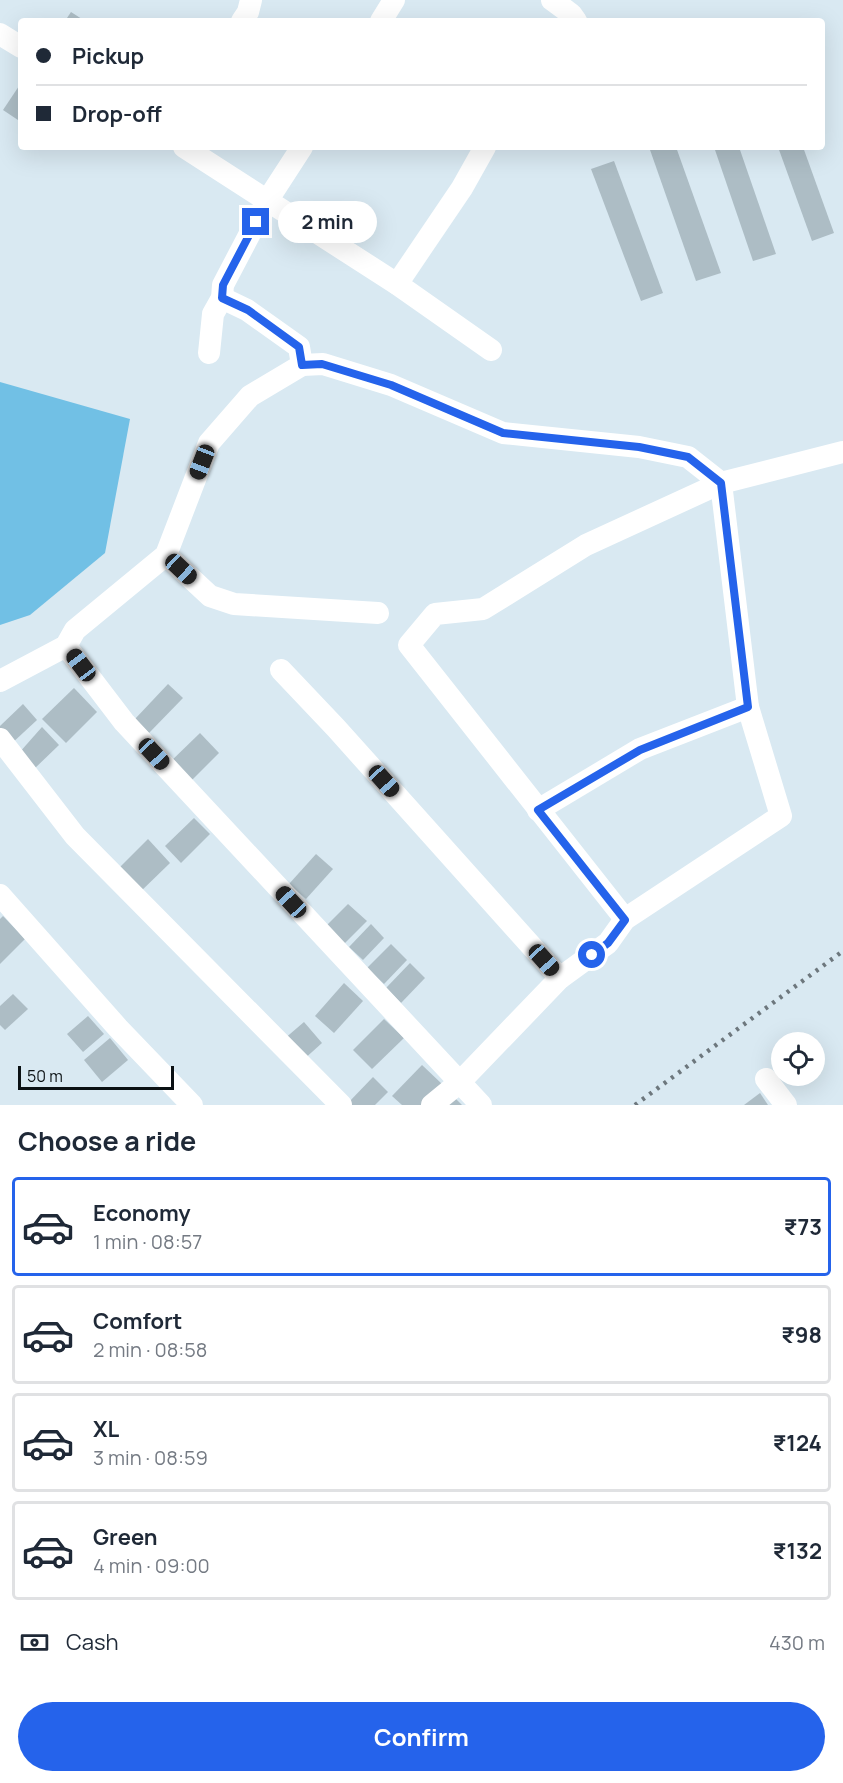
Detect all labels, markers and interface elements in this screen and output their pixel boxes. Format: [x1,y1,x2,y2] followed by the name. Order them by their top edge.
[72,41,144,71] text: Pickup
[72,99,162,129] text: Drop-off
[277,201,376,243] callout: 2 min
[242,208,269,235] route end
[301,208,354,235] text: 2 min
[187,442,217,482] car
[162,550,200,588] car
[63,645,99,685] car
[135,735,173,773] car
[365,762,403,800] car
[272,883,310,921] car
[525,941,563,979] car
[578,941,605,968] route start
[771,1032,825,1086] map controls
[771,1032,825,1086] button: locate
[18,1063,174,1090] scale bar
[27,1065,63,1087] text: 50 m
[18,1122,196,1159] text: Choose a ride
[93,1198,191,1228] text: Economy
[21,1200,75,1254] icon: car
[784,1212,822,1242] text: ₹73
[93,1228,202,1255] text: 1 min · 08:57
[93,1306,182,1336] text: Comfort
[21,1308,75,1362] icon: car
[781,1320,822,1350] text: ₹98
[93,1336,207,1363] text: 2 min · 08:58
[93,1414,119,1444] text: XL
[21,1416,75,1470] icon: car
[773,1428,822,1458] text: ₹124
[93,1444,208,1471] text: 3 min · 08:59
[93,1522,158,1552] text: Green
[21,1524,75,1578] icon: car
[773,1536,822,1566] text: ₹132
[93,1552,210,1579] text: 4 min · 09:00
[18,1626,51,1659] icon: cash
[66,1627,119,1657] text: Cash
[769,1629,825,1656] text: 430 m
[18,1702,825,1771] button: Confirm

